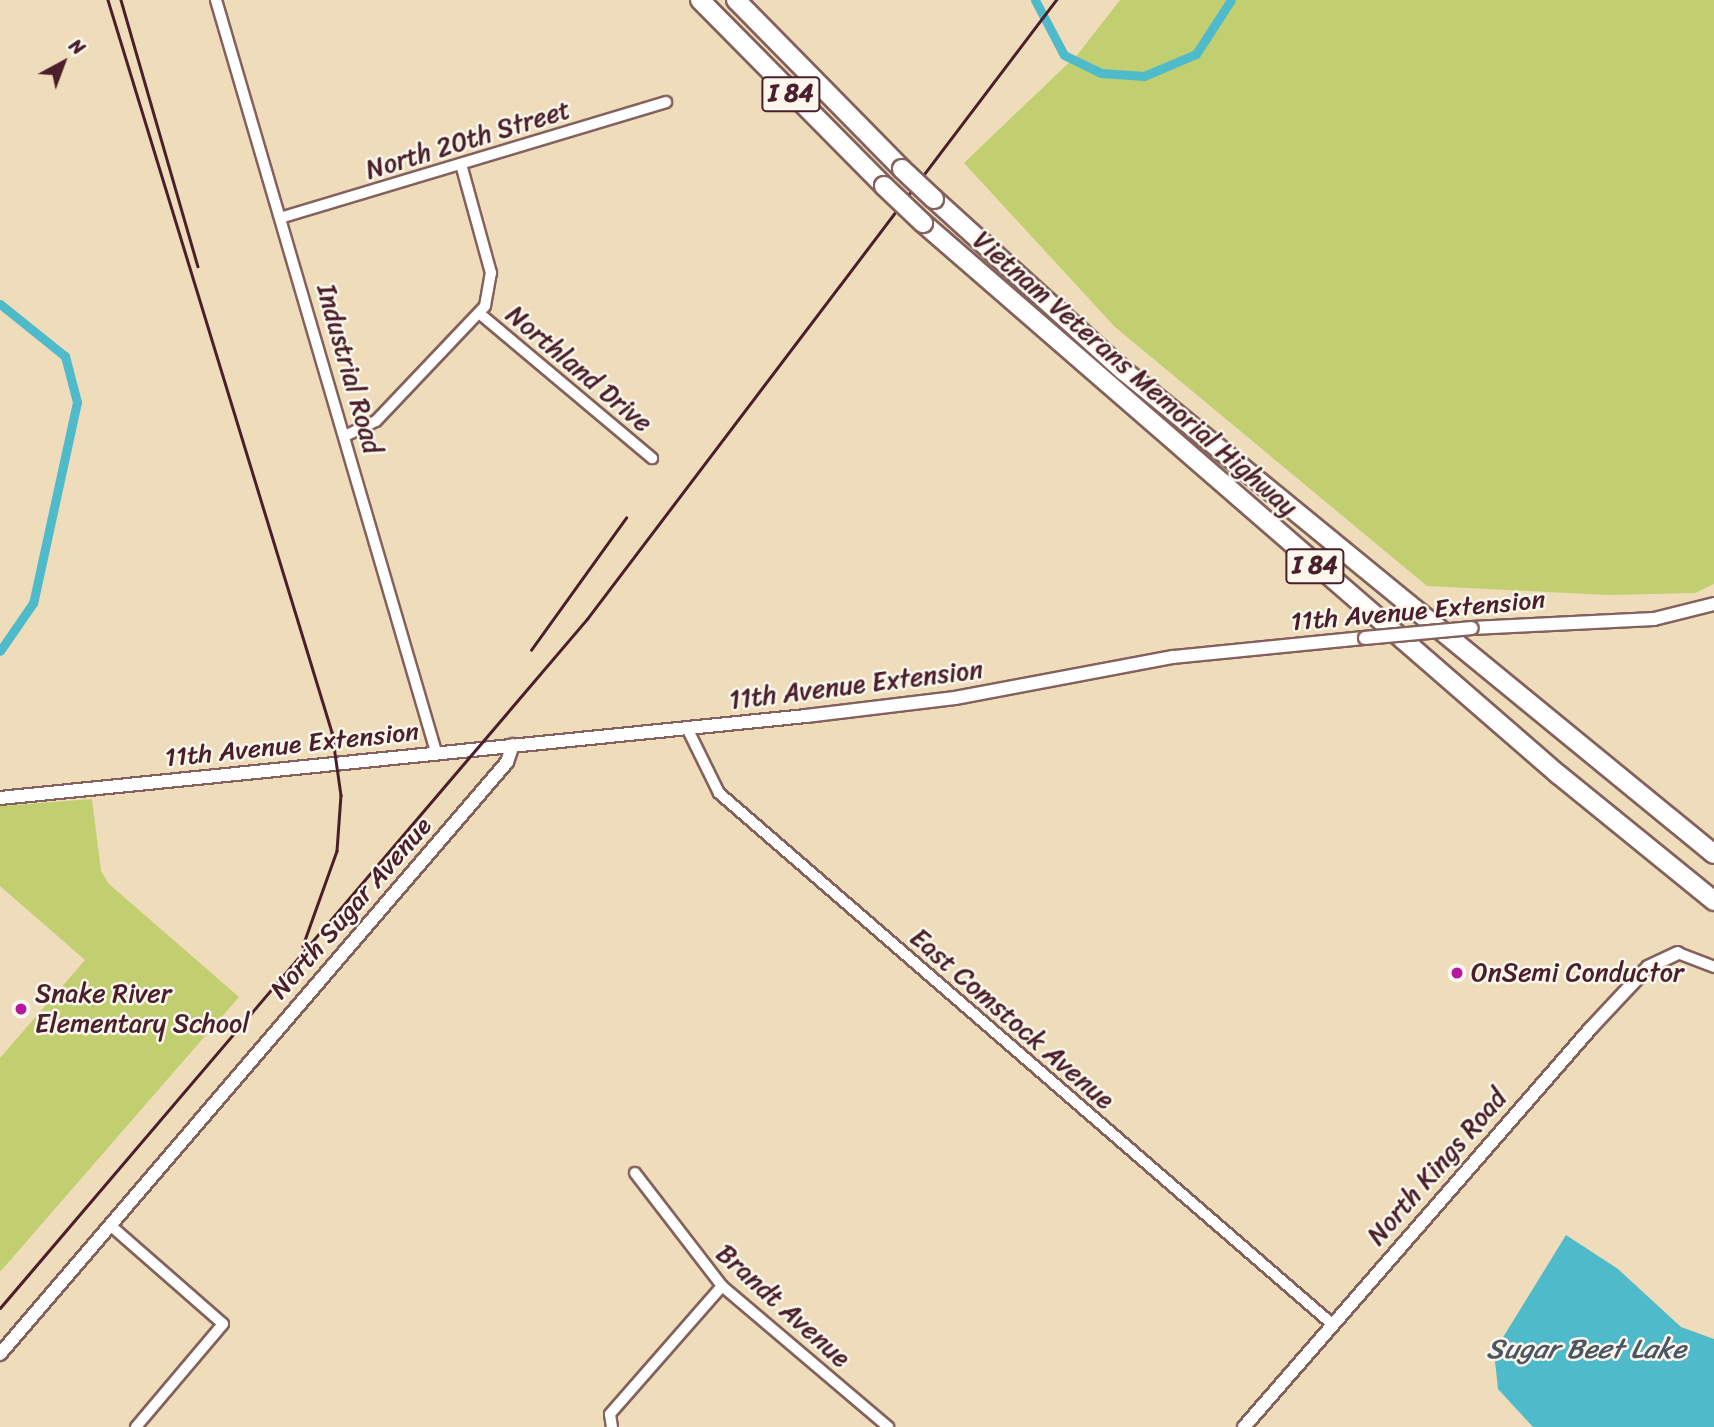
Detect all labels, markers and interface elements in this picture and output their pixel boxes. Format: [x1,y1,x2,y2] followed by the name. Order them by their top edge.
[28,28,98,98] north arrow
[61,30,93,64] text: N
[761,74,821,114] road number: I 84
[362,94,574,186] street label: North 20th Street
[967,225,1303,523] street label: Vietnam Veterans Memorial Highway
[310,281,388,457] street label: Industrial Road
[500,299,658,439] street label: Northland Drive
[1285,546,1345,586] road number: I 84
[1289,584,1547,638] street label: 11th Avenue Extension
[727,654,985,716] street label: 11th Avenue Extension
[163,716,421,774] street label: 11th Avenue Extension
[264,811,438,1005] street label: North Sugar Avenue
[904,922,1120,1116] street label: East Comstock Avenue
[1471,957,1684,989] place label: OnSemi Conductor
[1449,965,1465,981] marker: OnSemi Conductor
[35,978,250,1040] place label: Snake River Elementary School
[13,1001,29,1017] marker: Snake River Elementary School
[1361,1082,1513,1252] street label: North Kings Road
[710,1238,856,1374] street label: Brandt Avenue
[1485,1332,1687,1366] water label: Sugar Beet Lake

